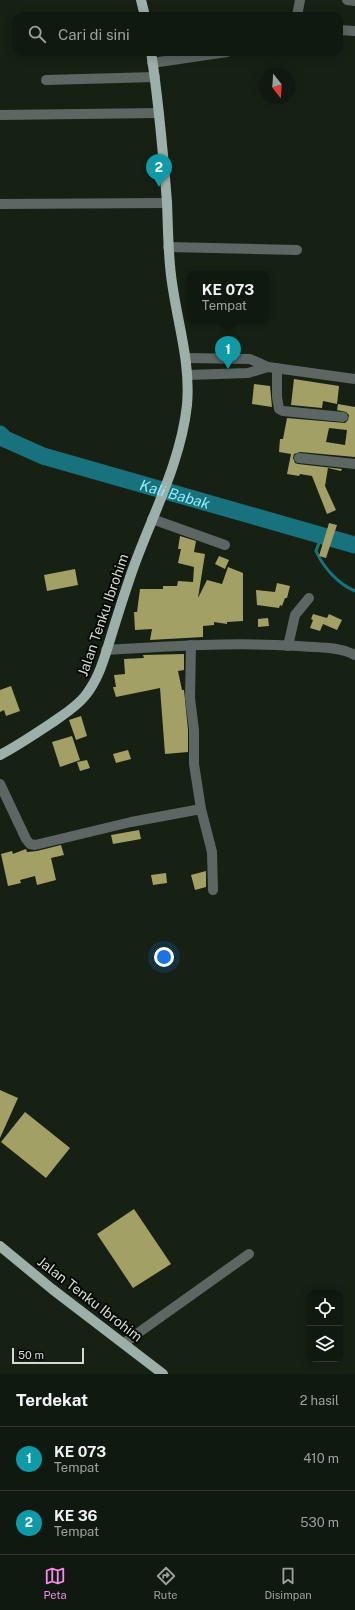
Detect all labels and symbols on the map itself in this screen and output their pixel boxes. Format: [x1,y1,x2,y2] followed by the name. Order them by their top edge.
[259,68,295,104] north arrow
[146,154,172,187] pin: 2
[215,336,241,369] pin: 1
[138,476,213,512] water label: Kali Babak
[75,552,131,678] street label: Jalan Tenku Ibrohim
[154,947,174,967] your location
[34,1253,146,1345] street label: Jalan Tenku Ibrohim
[12,1346,84,1365] scale bar

